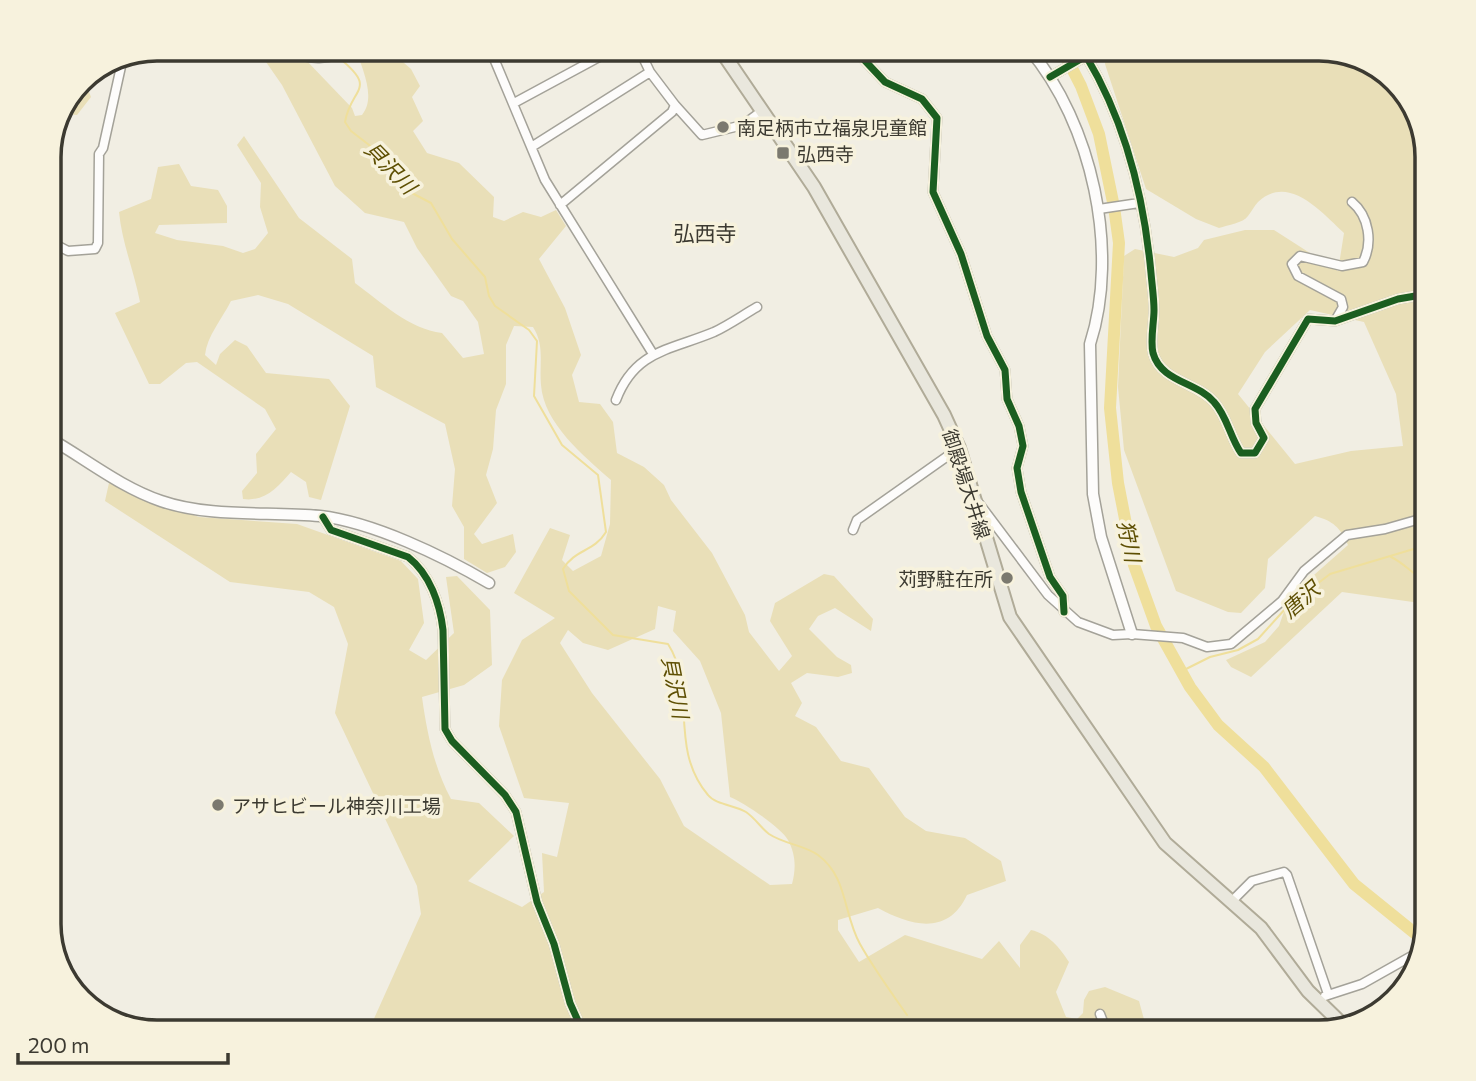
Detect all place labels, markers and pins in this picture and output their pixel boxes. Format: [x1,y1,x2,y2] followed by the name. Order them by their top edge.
[737,116,927,139] place label: 南足柄市立福泉児童館
[715,119,731,135] marker: 南足柄市立福泉児童館
[797,142,854,165] place label: 弘西寺
[775,145,791,161] marker: 弘西寺
[898,567,993,590] place label: 苅野駐在所
[999,570,1015,586] marker: 苅野駐在所
[232,794,441,817] place label: アサヒビール神奈川工場
[210,797,226,813] marker: アサヒビール神奈川工場

